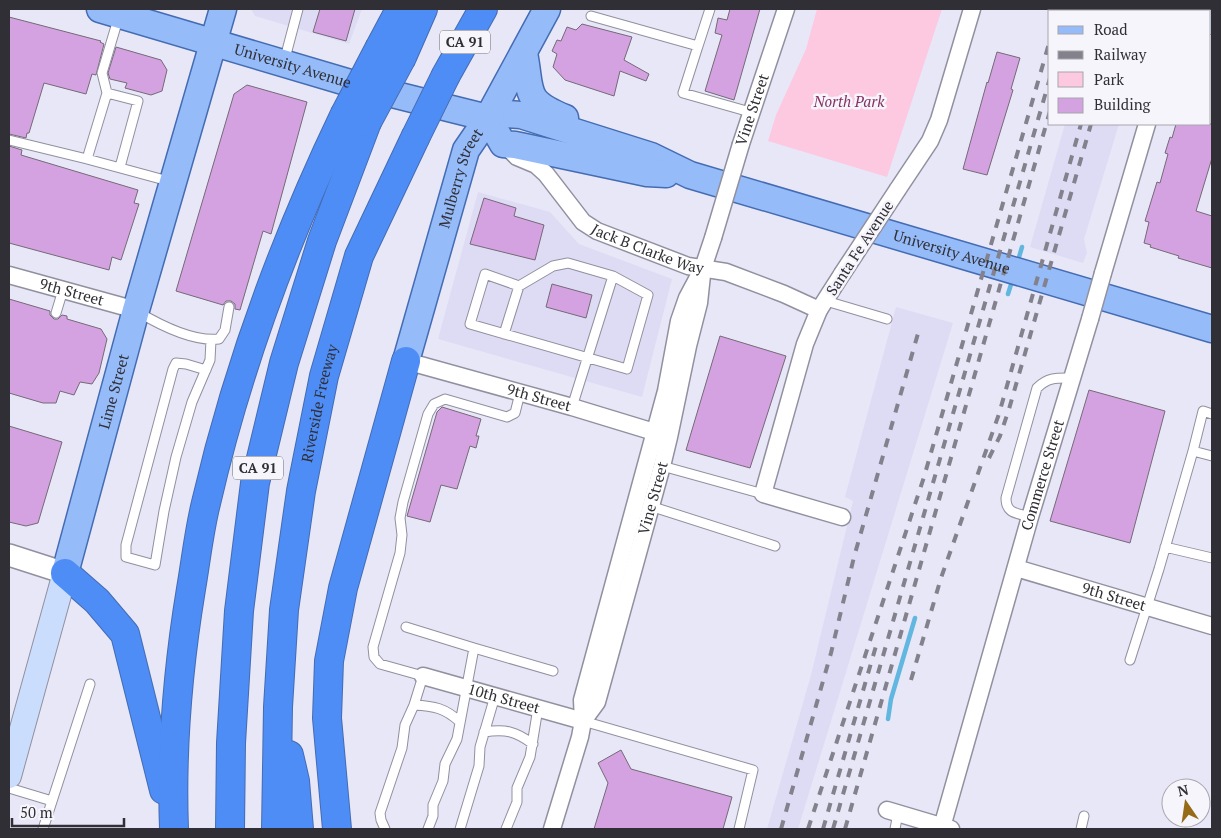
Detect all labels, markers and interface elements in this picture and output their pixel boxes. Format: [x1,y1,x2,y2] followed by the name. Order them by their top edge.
[1048,10,1211,125] legend
[1094,19,1127,39] text: Road
[440,31,490,54] road number: CA 91
[232,38,354,92] street label: University Avenue
[1094,44,1147,64] text: Railway
[1094,69,1124,89] text: Park
[730,70,773,148] street label: Vine Street
[813,91,885,111] park label: North Park
[1094,94,1152,114] text: Building
[433,124,487,230] street label: Mulberry Street
[821,196,897,299] street label: Santa Fe Avenue
[588,219,706,277] street label: Jack B Clarke Way
[891,225,1013,278] street label: University Avenue
[37,273,107,310] street label: 9th Street
[296,341,342,464] street label: Riverside Freeway
[93,351,133,431] street label: Lime Street
[505,378,574,415] street label: 9th Street
[1016,417,1068,533] street label: Commerce Street
[233,456,283,479] road number: CA 91
[633,459,672,537] street label: Vine Street
[1080,577,1149,615] street label: 9th Street
[466,678,543,718] street label: 10th Street
[1161,778,1211,828] north arrow
[1176,779,1191,800] text: N
[12,796,125,828] scale bar
[20,802,53,822] text: 50 m

